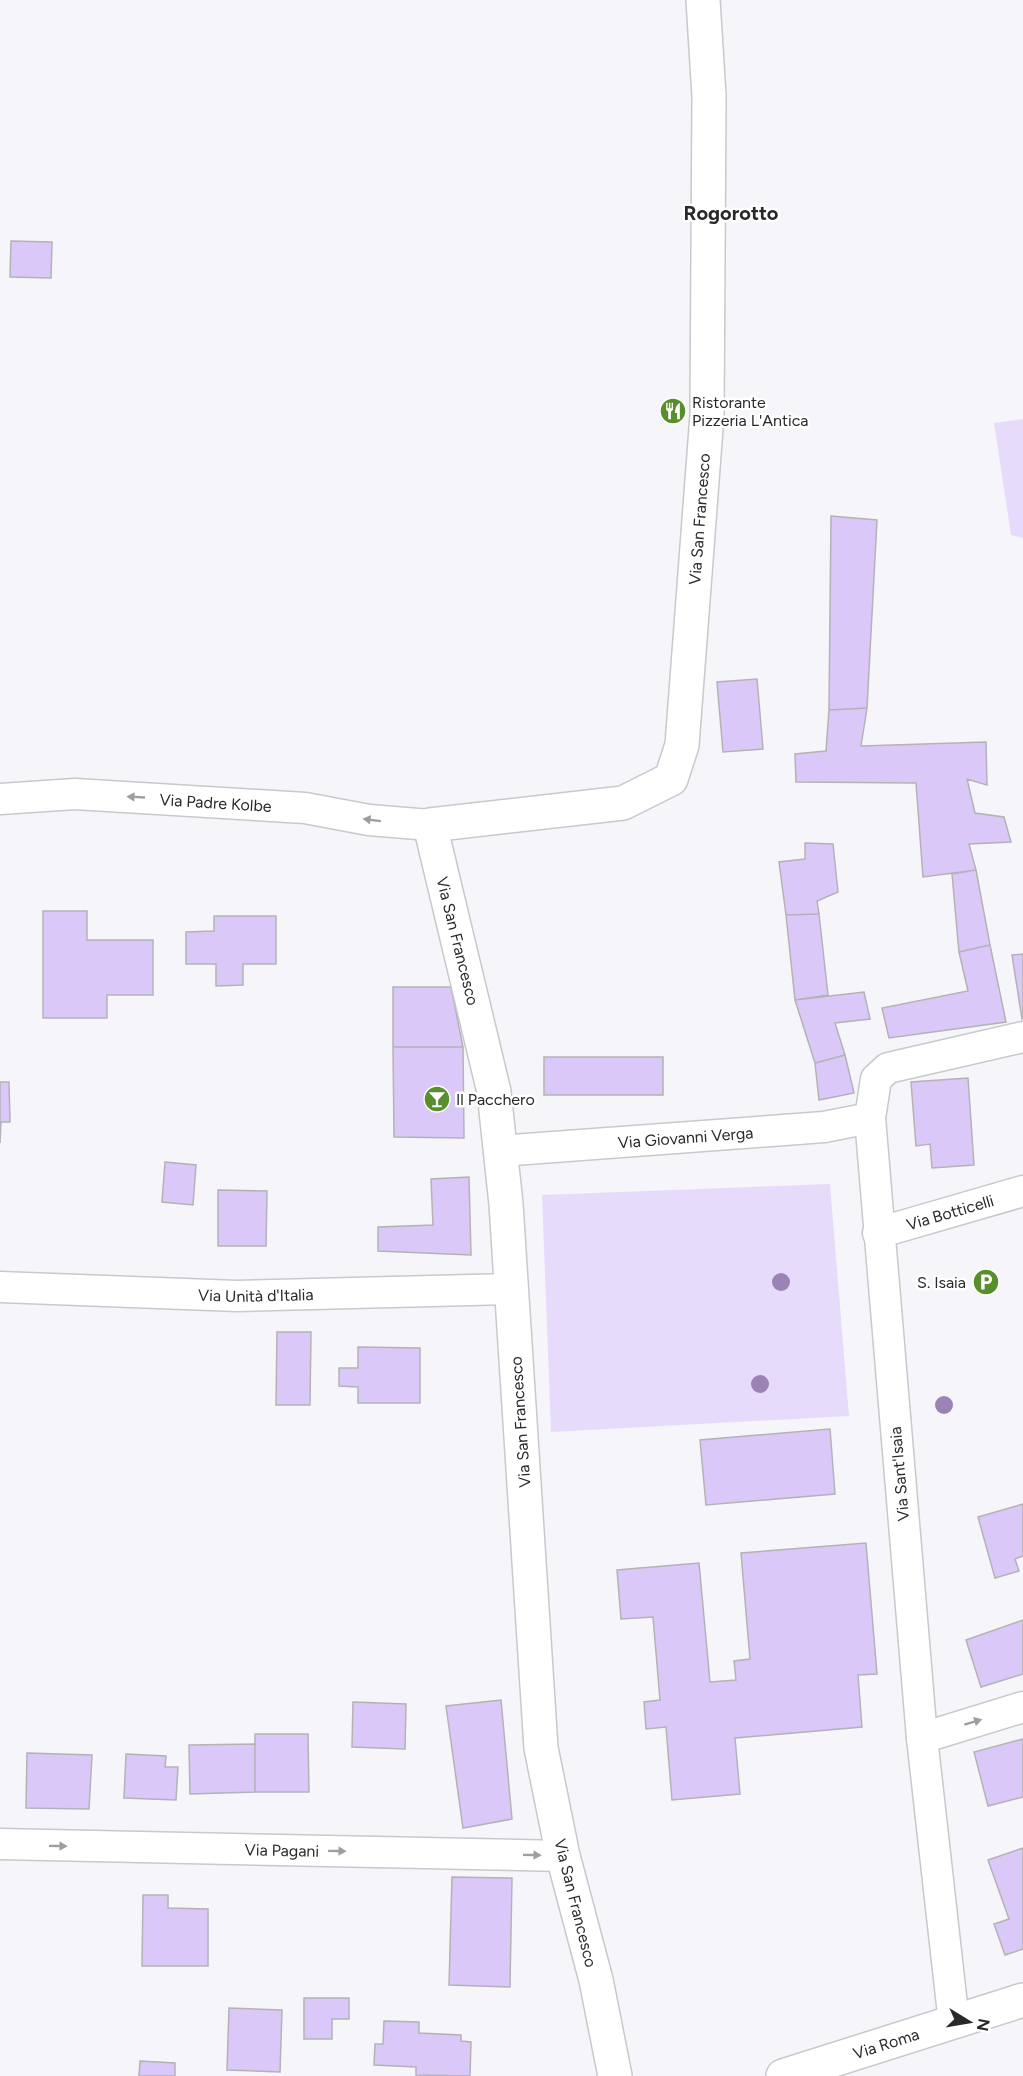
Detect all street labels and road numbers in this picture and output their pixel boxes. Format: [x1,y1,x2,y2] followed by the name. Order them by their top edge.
[685,453,714,585] street label: Via San Francesco
[159,790,272,816] street label: Via Padre Kolbe
[432,875,483,1007] street label: Via San Francesco
[617,1123,754,1152] street label: Via Giovanni Verga
[904,1191,996,1234] street label: Via Botticelli
[198,1285,314,1306] street label: Via Unità d'Italia
[506,1356,535,1488] street label: Via San Francesco
[886,1426,913,1522] street label: Via Sant'Isaia
[550,1837,601,1969] street label: Via San Francesco
[245,1840,319,1861] street label: Via Pagani
[851,2025,921,2063] street label: Via Roma

